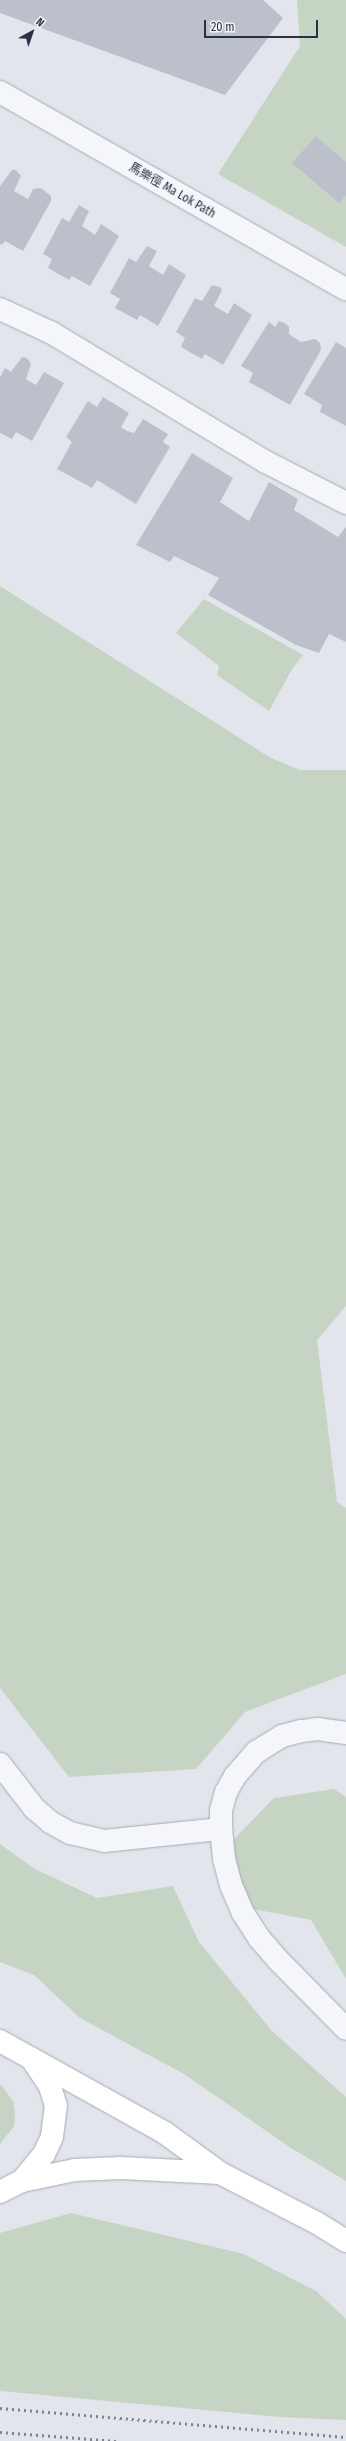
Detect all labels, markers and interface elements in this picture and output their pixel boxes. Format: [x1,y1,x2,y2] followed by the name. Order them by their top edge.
[12,12,52,52] north arrow
[206,12,320,38] scale bar
[33,15,47,30] text: N
[211,20,235,34] text: 20 m
[126,160,218,222] street label: 馬樂徑 Ma Lok Path

